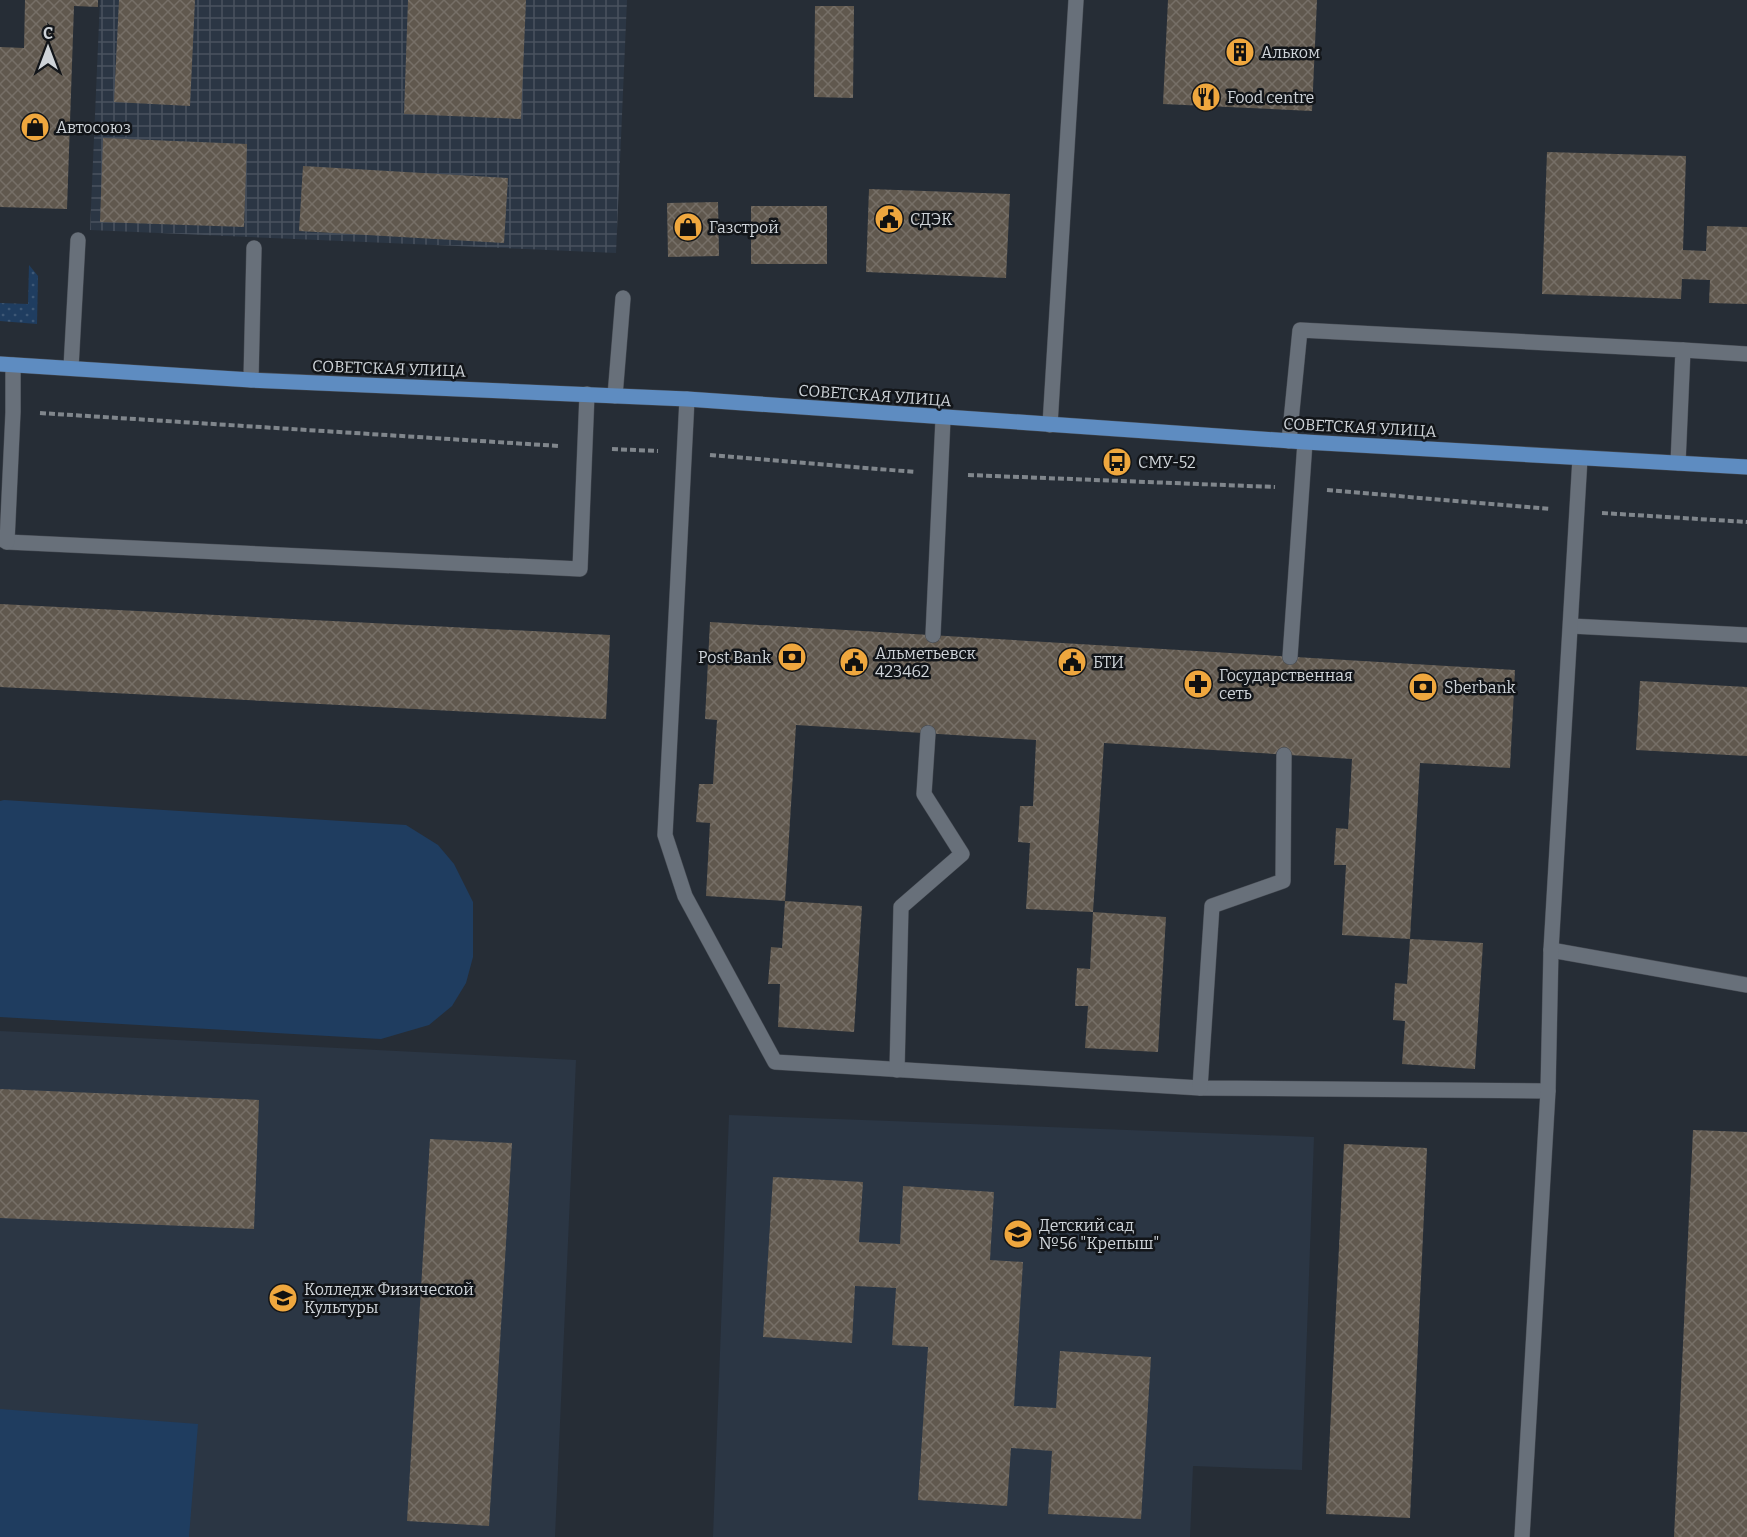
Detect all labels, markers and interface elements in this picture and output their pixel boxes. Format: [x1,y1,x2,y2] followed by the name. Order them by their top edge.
[18,18,78,78] north arrow
[43,24,53,43] text: С
[1224,36,1256,68] building icon: Альком
[1261,43,1320,62] place label: Альком
[1190,81,1222,113] restaurant icon: Food centre
[1227,88,1314,107] place label: Food centre
[19,111,51,143] shop icon: Автосоюз
[56,118,131,137] place label: Автосоюз
[873,203,905,235] public building icon: СДЭК
[910,210,953,229] place label: СДЭК
[672,211,704,243] shop icon: Газстрой
[709,218,779,237] place label: Газстрой
[312,356,467,381] street label: СОВЕТСКАЯ УЛИЦА
[798,381,953,410] street label: СОВЕТСКАЯ УЛИЦА
[1283,414,1438,441] street label: СОВЕТСКАЯ УЛИЦА
[1101,446,1133,478] bus stop icon: СМУ-52
[1138,453,1196,472] place label: СМУ-52
[776,641,808,673] bank icon: Post Bank
[875,644,976,681] place label: Альметьевск 423462
[838,646,870,678] public building icon: Альметьевск 423462
[1056,646,1088,678] public building icon: БТИ
[698,648,771,667] place label: Post Bank
[1093,653,1124,672] place label: БТИ
[1219,666,1353,703] place label: Государственная сеть
[1182,668,1214,700] pharmacy icon: Государственная сеть
[1407,671,1439,703] bank icon: Sberbank
[1444,678,1516,697] place label: Sberbank
[1039,1216,1159,1253] place label: Детский сад №56 "Крепыш"
[1002,1218,1034,1250] school or university icon: Детский сад №56 "Крепыш"
[304,1280,474,1317] place label: Колледж Физической Культуры
[267,1282,299,1314] school or university icon: Колледж Физической Культуры

